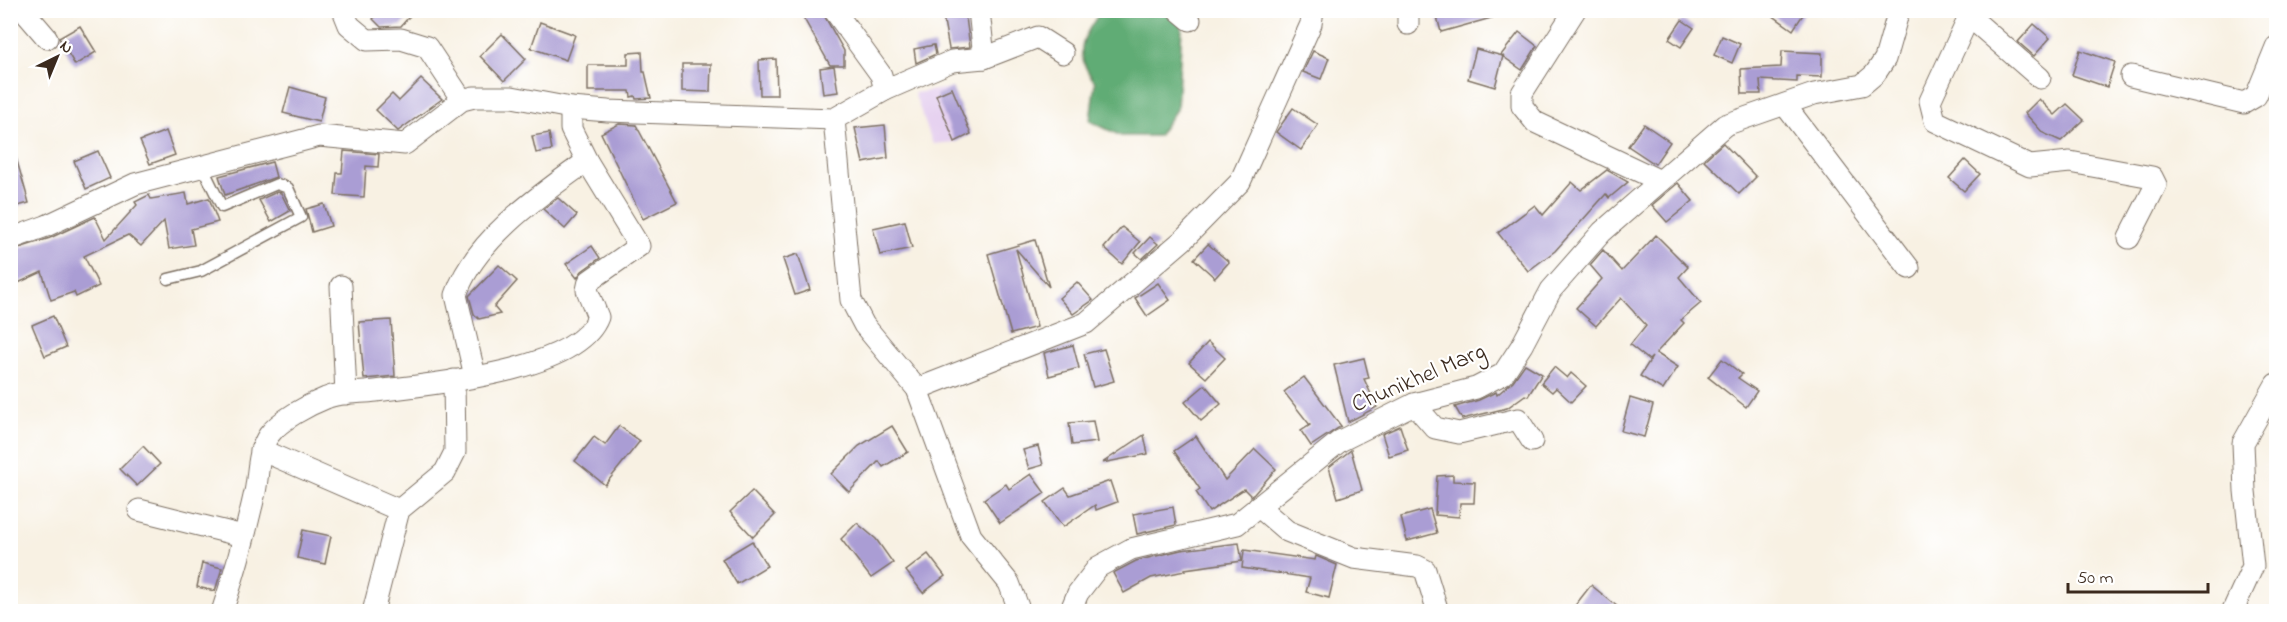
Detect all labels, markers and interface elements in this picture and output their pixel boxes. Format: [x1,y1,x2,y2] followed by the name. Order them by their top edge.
[27,27,87,87] north arrow
[54,35,78,60] text: N
[1346,335,1492,423] street label: Chunikhel Marg
[2068,556,2208,594] scale bar
[2077,566,2114,592] text: 50 m

